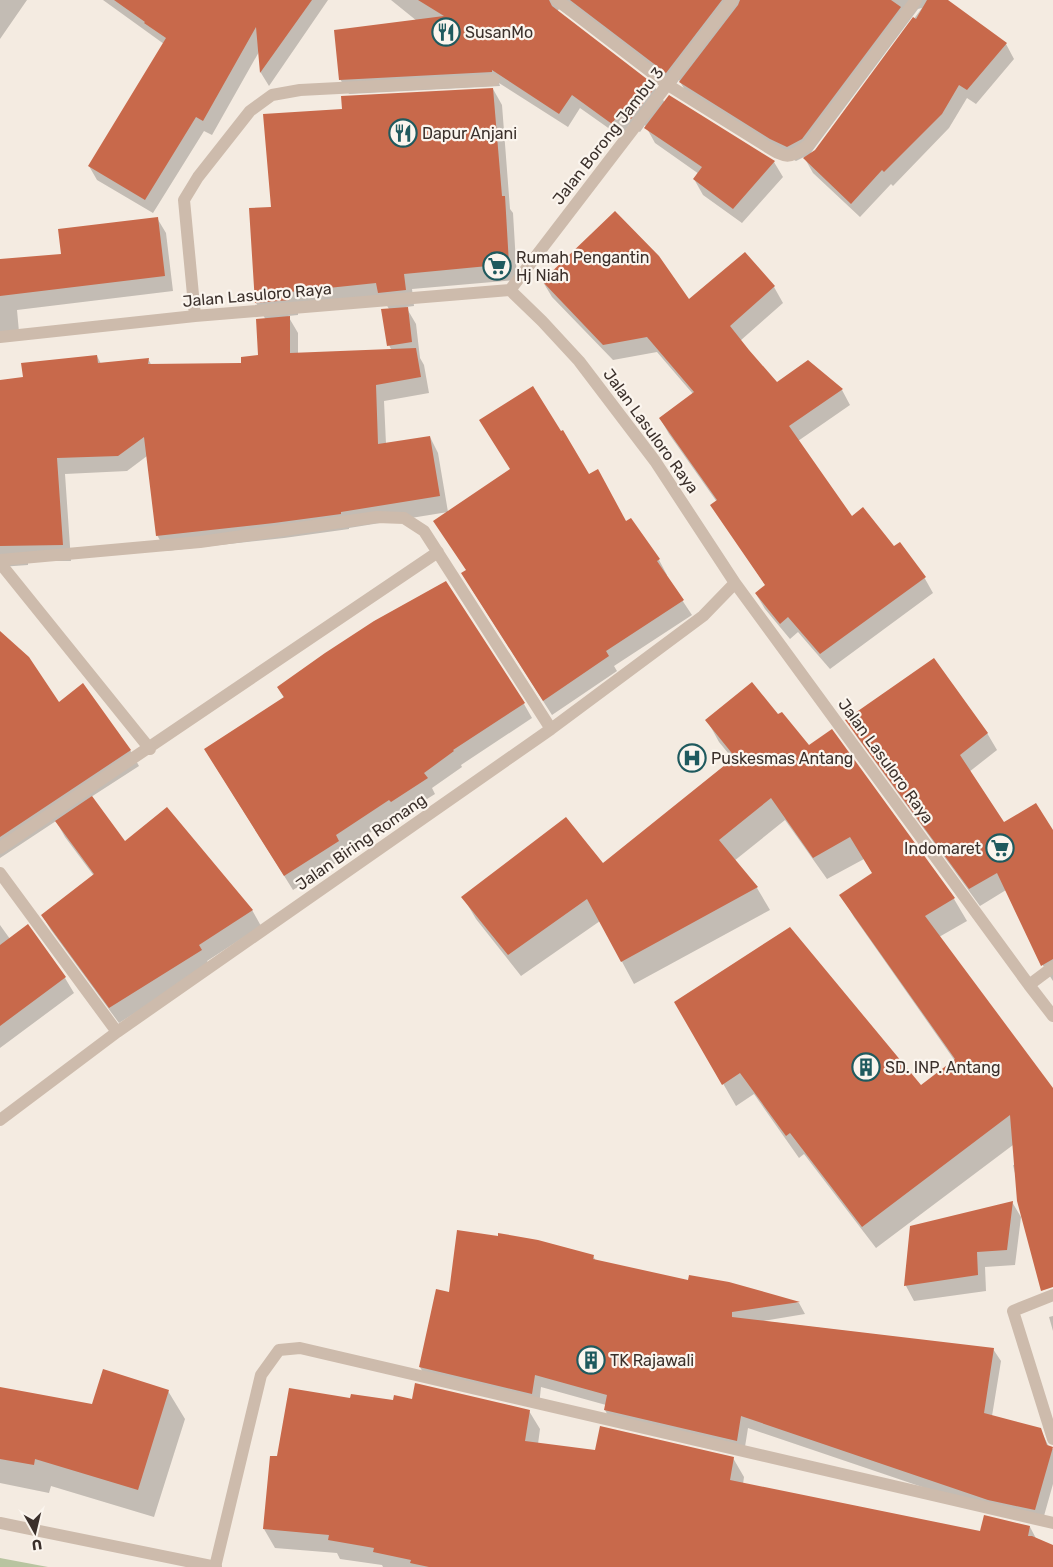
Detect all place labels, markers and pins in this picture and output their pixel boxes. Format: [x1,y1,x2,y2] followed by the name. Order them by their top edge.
[431,17,461,47] restaurant icon: SusanMo
[465,23,533,42] place label: SusanMo
[388,118,418,148] restaurant icon: Dapur Anjani
[422,124,517,143] place label: Dapur Anjani
[516,248,649,285] place label: Rumah Pengantin Hj Niah
[482,251,512,281] supermarket icon: Rumah Pengantin Hj Niah
[677,743,707,773] hospital icon: Puskesmas Antang
[711,749,853,768] place label: Puskesmas Antang
[985,833,1015,863] supermarket icon: Indomaret
[904,839,981,858] place label: Indomaret
[851,1052,881,1082] building icon: SD. INP. Antang
[885,1058,1000,1077] place label: SD. INP. Antang
[576,1345,606,1375] building icon: TK Rajawali
[610,1351,694,1370] place label: TK Rajawali

